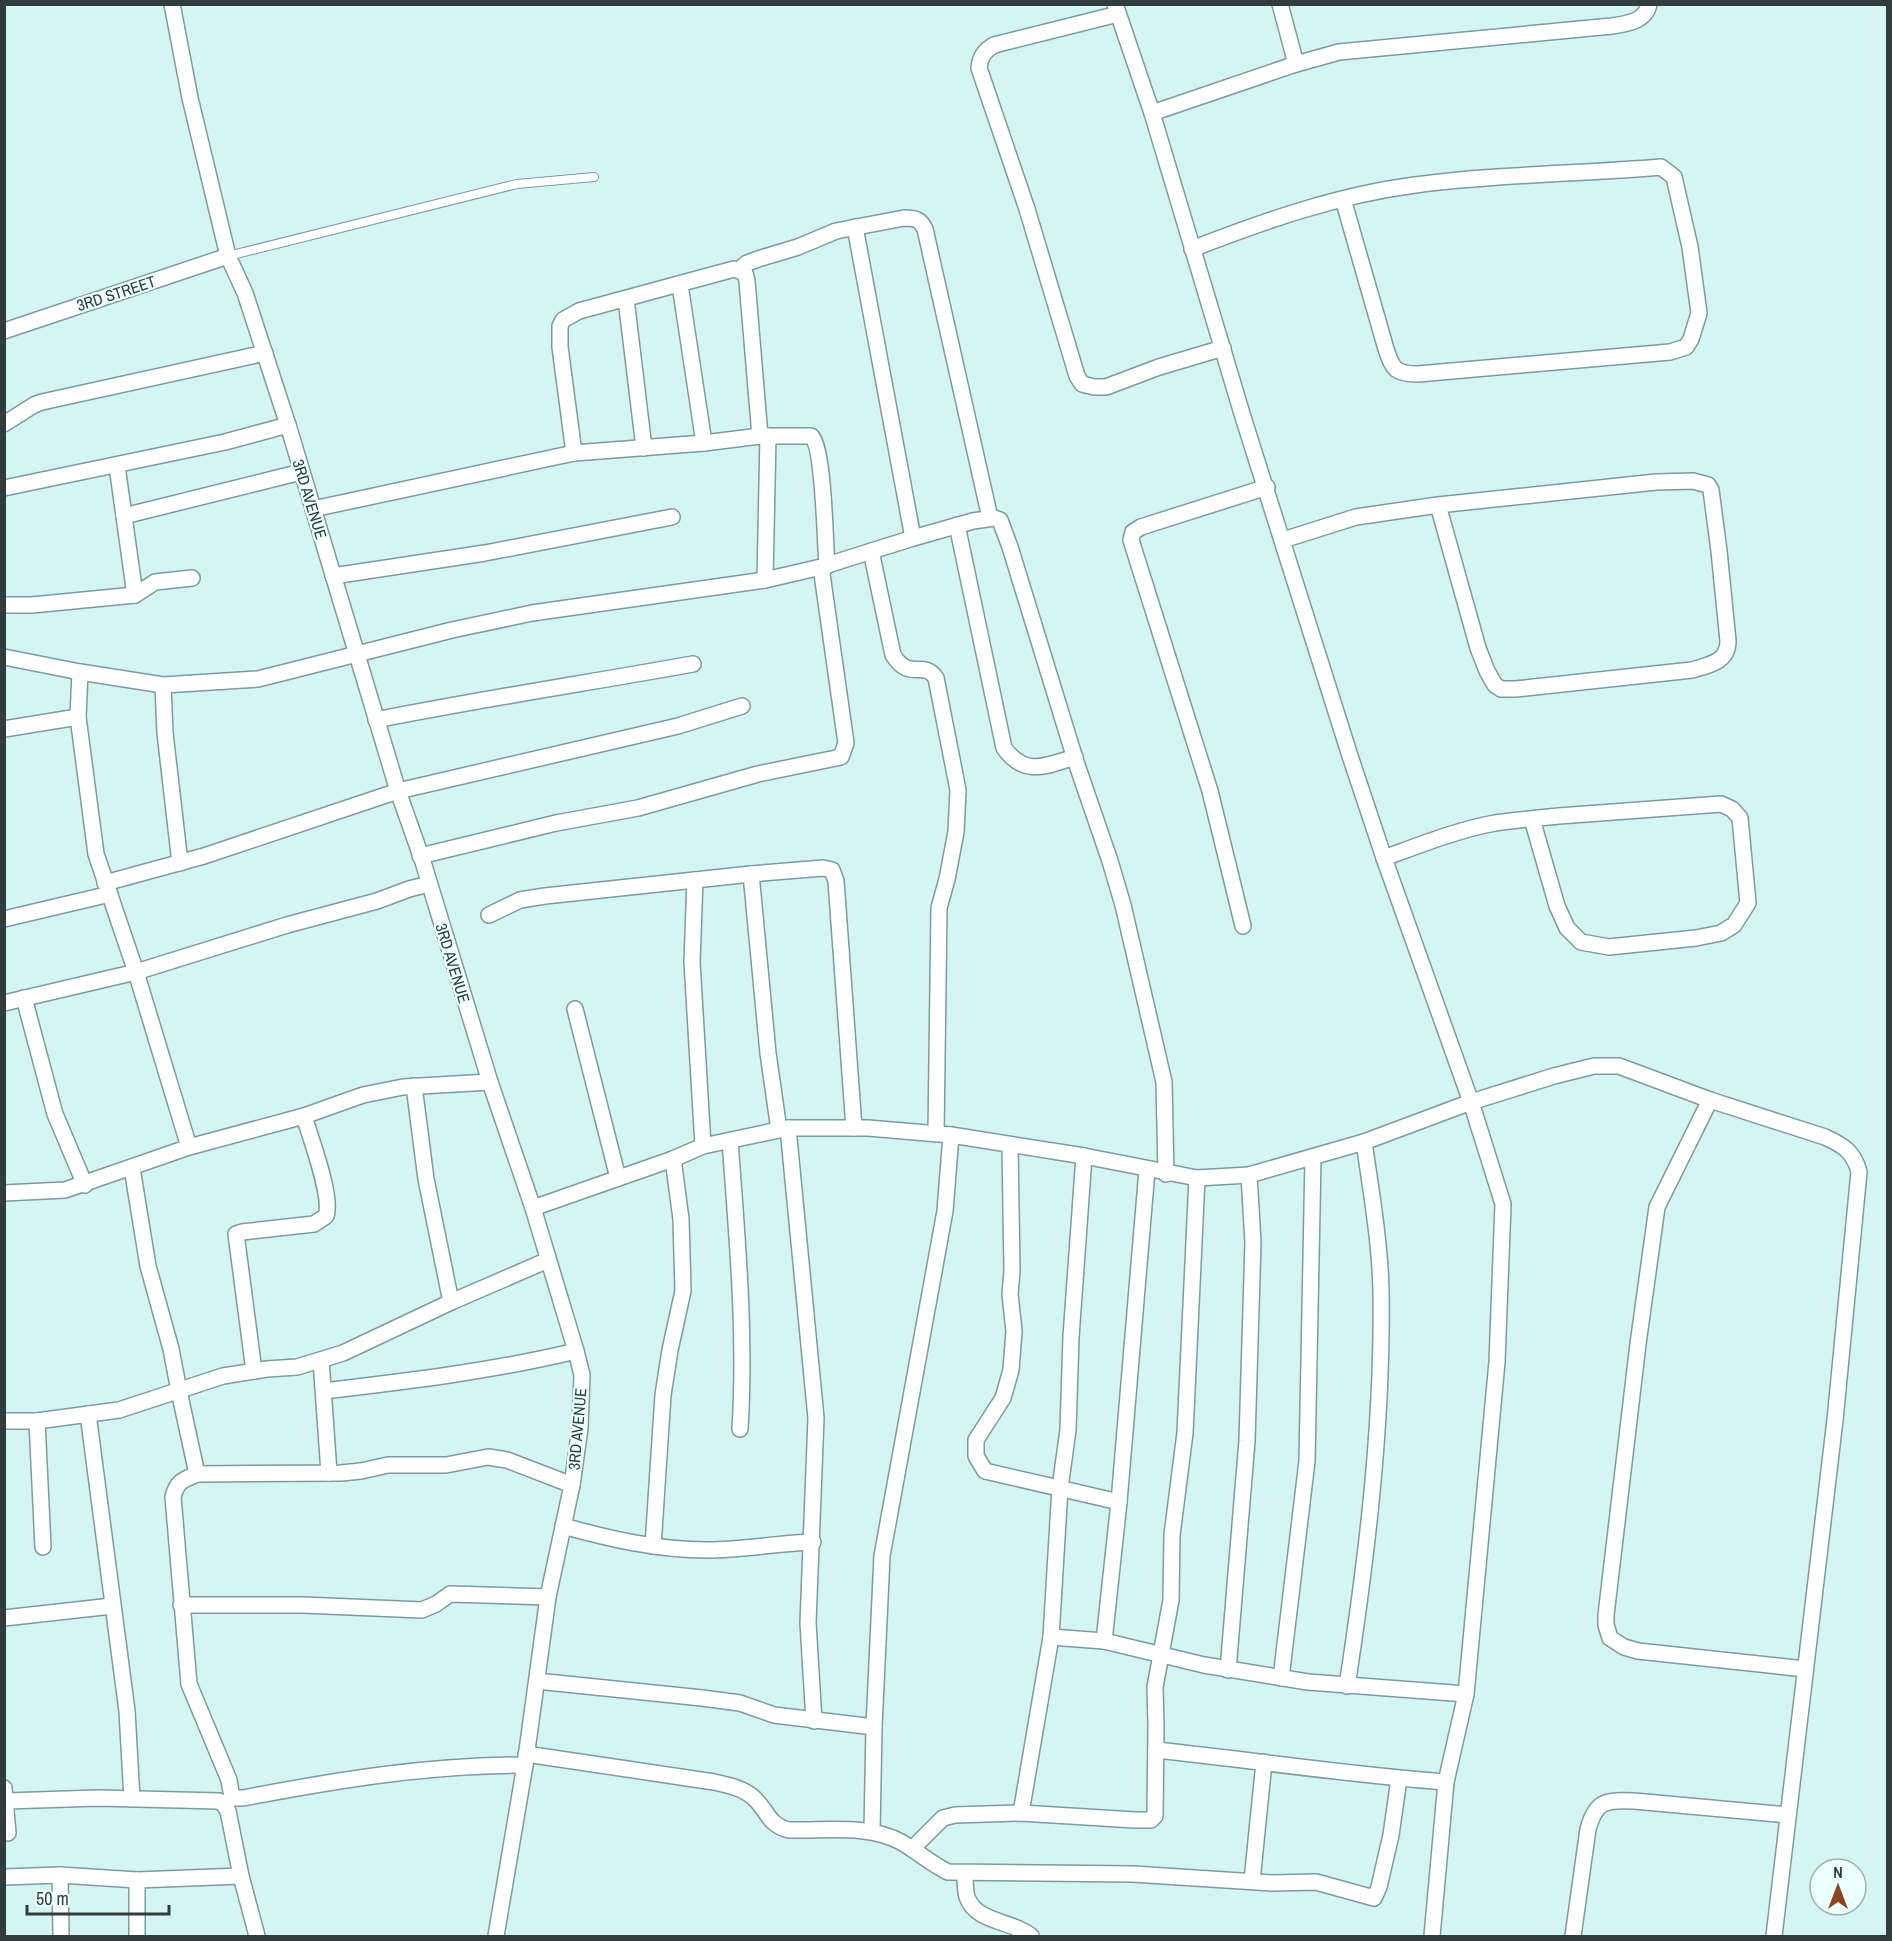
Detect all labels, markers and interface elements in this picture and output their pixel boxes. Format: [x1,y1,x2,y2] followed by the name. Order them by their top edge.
[74,270,158,316] street label: 3RD STREET
[287,456,333,542] street label: 3RD AVENUE
[430,920,476,1006] street label: 3RD AVENUE
[562,1387,592,1471] street label: 3RD AVENUE
[1808,1857,1868,1917] north arrow
[1833,1861,1843,1883] text: N
[27,1878,170,1916] scale bar
[36,1886,69,1911] text: 50 m

